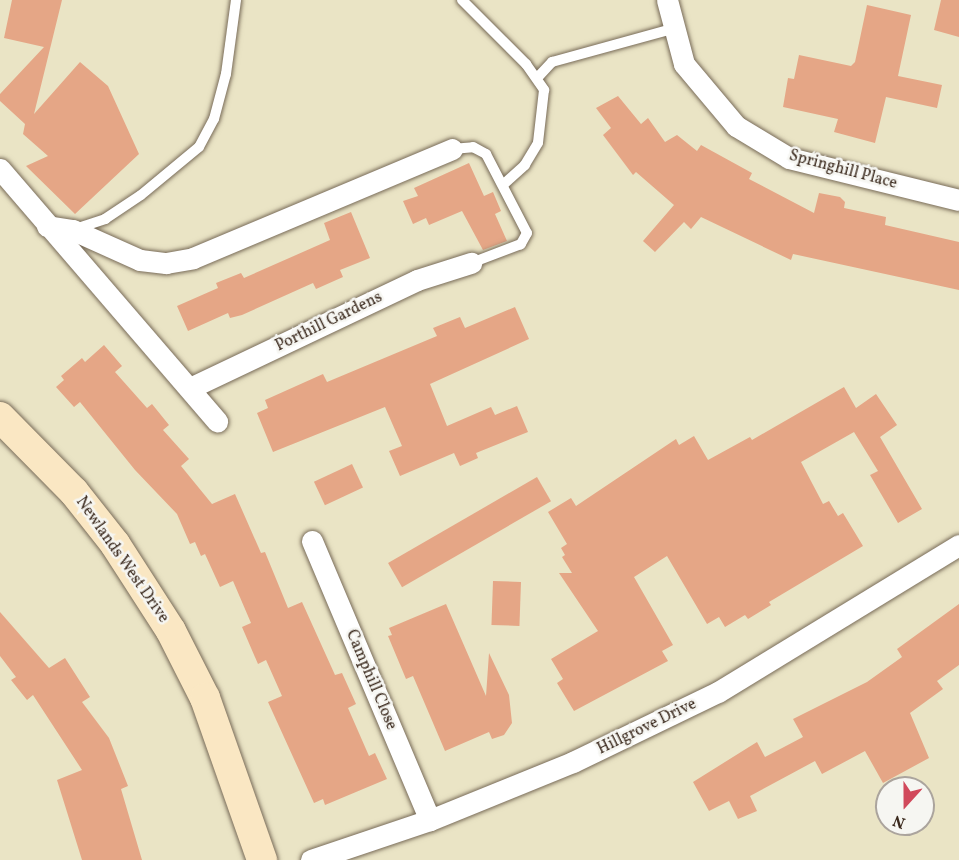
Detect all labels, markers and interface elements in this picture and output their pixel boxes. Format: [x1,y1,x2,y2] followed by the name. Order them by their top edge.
[787,146,899,194] street label: Springhill Place
[273,288,385,356] street label: Porthill Gardens
[71,493,173,627] street label: Newlands West Drive
[341,627,401,733] street label: Camphill Close
[594,695,700,759] street label: Hillgrove Drive
[875,776,935,836] north arrow
[890,809,909,833] text: N

